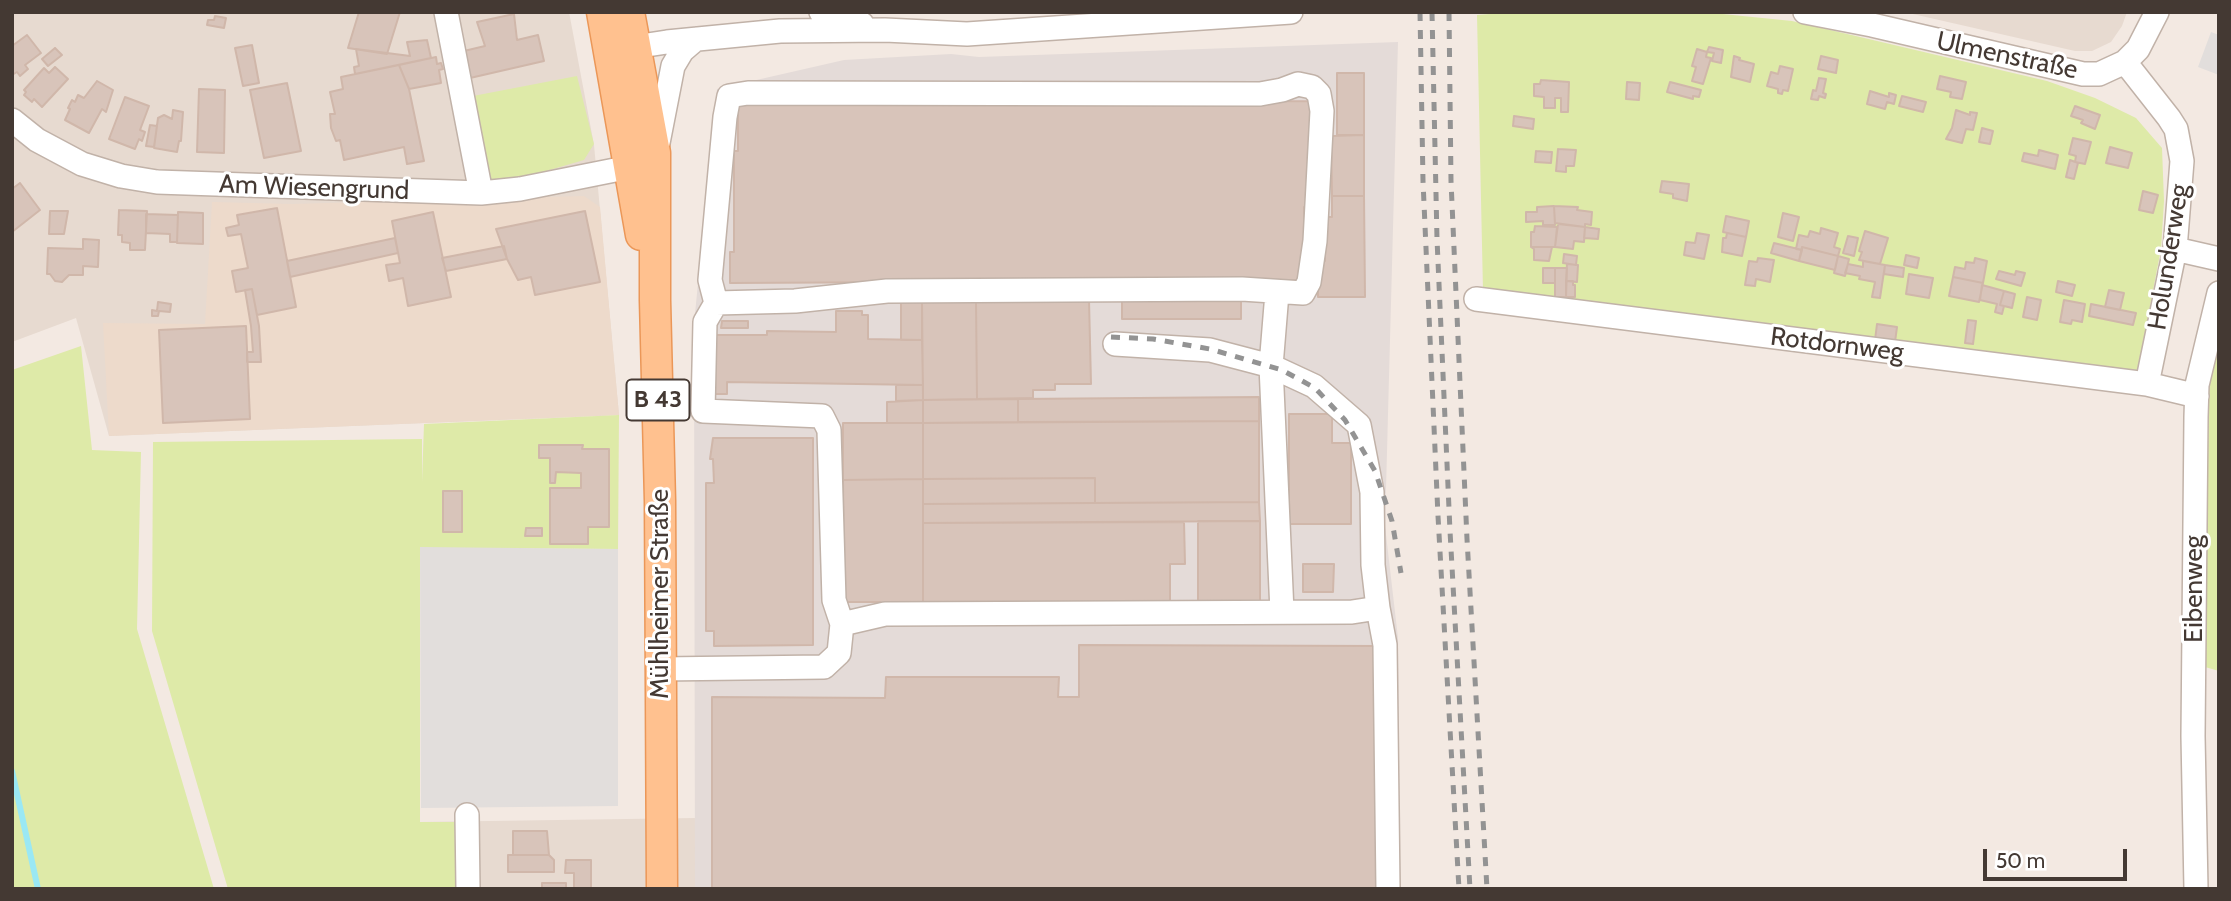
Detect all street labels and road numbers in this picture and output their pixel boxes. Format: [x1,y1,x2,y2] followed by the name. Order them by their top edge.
[1934,26,2080,86] street label: Ulmenstraße
[218,169,410,207] street label: Am Wiesengrund
[2142,182,2196,332] street label: Holunderweg
[1768,321,1906,369] street label: Rotdornweg
[626,380,690,421] road number: B 43
[644,489,676,699] street label: Mühlheimer Straße
[2178,535,2210,643] street label: Eibenweg

